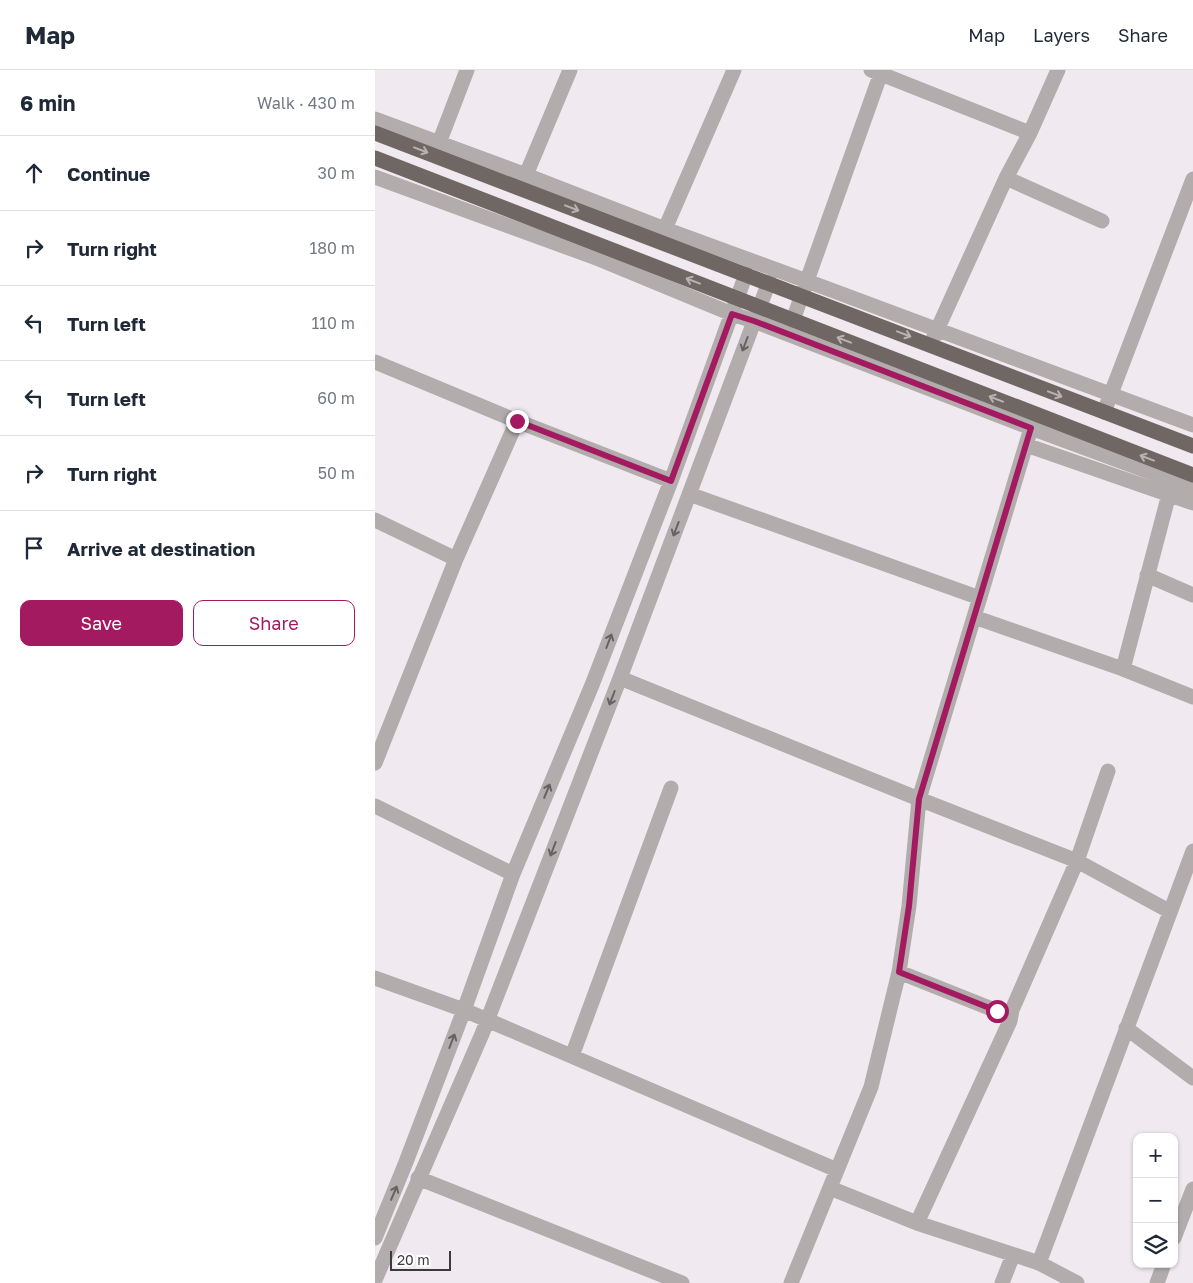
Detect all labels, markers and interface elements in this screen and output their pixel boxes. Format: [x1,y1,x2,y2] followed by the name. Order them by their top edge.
[25,20,75,49] text: Map
[968,24,1005,46] text: Map
[1033,24,1090,46] text: Layers
[1118,24,1168,46] text: Share
[20,90,75,116] text: 6 min
[257,93,355,113] text: Walk · 430 m
[412,146,428,155] one-way arrow
[20,159,48,187] icon: ahead
[67,162,150,185] text: Continue
[318,163,355,183] text: 30 m
[564,204,580,213] one-way arrow
[20,234,48,262] icon: right
[67,237,157,260] text: Turn right
[309,238,355,258] text: 180 m
[686,276,701,285] one-way arrow
[20,309,48,337] icon: left
[67,312,146,335] text: Turn left
[311,313,355,333] text: 110 m
[896,330,911,340] one-way arrow
[837,335,853,344] one-way arrow
[740,336,749,352] one-way arrow
[20,384,48,412] icon: left
[67,387,146,410] text: Turn left
[317,388,355,408] text: 60 m
[1047,390,1063,399] one-way arrow
[989,394,1004,404] one-way arrow
[506,410,529,433] route end
[1140,452,1155,461] one-way arrow
[20,459,48,487] icon: right
[67,462,157,485] text: Turn right
[318,463,355,483] text: 50 m
[670,521,680,536] one-way arrow
[20,534,48,562] icon: arrive
[67,537,255,560] text: Arrive at destination
[20,600,183,646] button: Save
[193,600,355,646] button: Share
[604,634,614,649] one-way arrow
[607,689,616,705] one-way arrow
[544,784,553,799] one-way arrow
[548,841,557,856] one-way arrow
[986,1000,1009,1023] route start
[448,1034,457,1050] one-way arrow
[1133,1133,1178,1268] map controls
[1133,1133,1178,1178] button: +
[1133,1178,1178,1223] button: −
[389,1186,399,1201] one-way arrow
[1133,1223,1178,1268] button: layers
[390,1248,451,1271] scale bar
[397,1251,430,1268] text: 20 m

